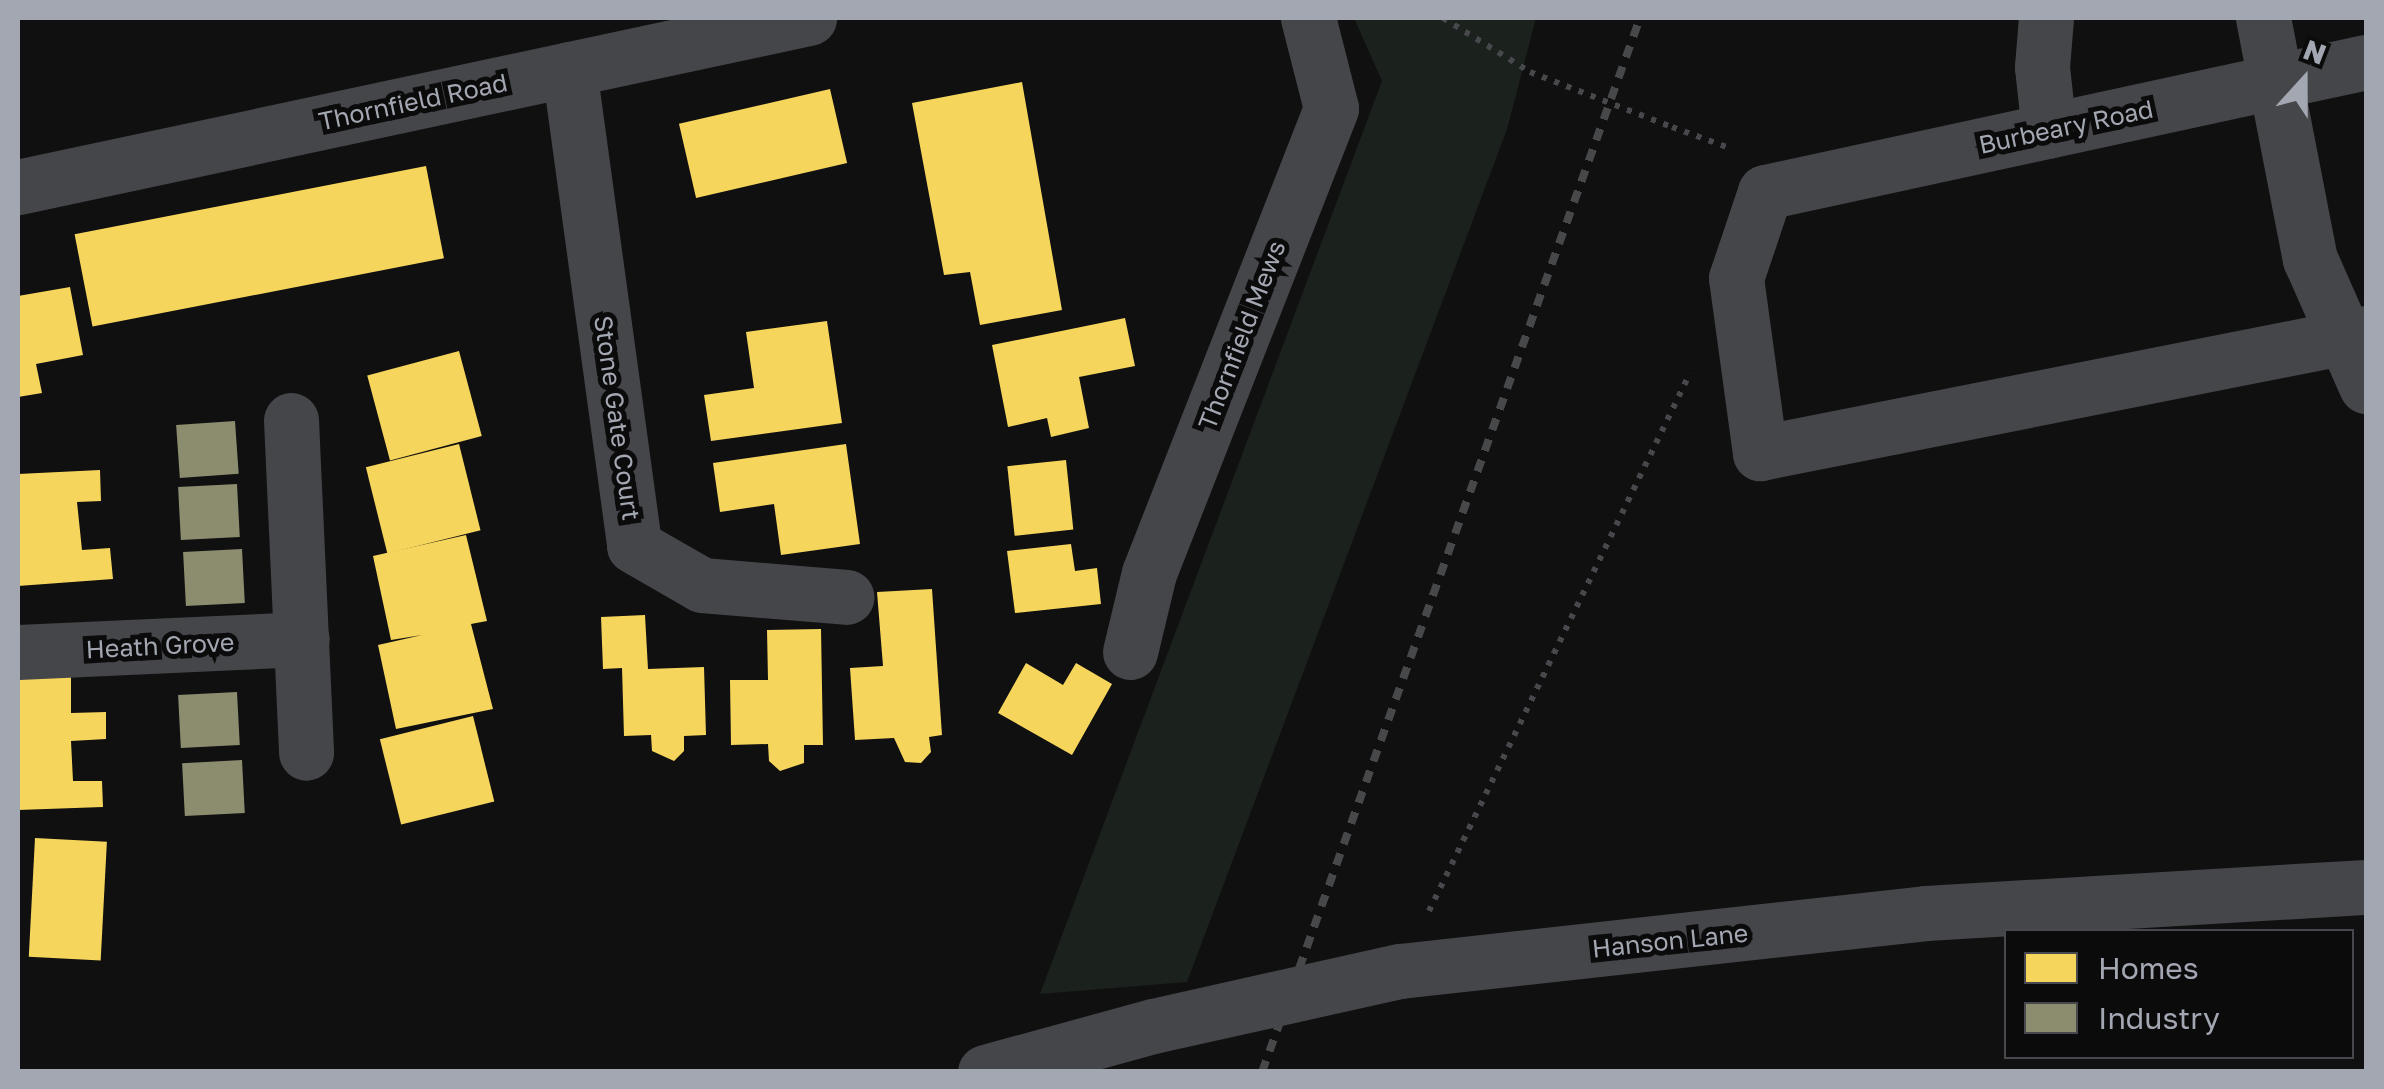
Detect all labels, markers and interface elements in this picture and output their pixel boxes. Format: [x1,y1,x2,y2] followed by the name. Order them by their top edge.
[2254,30,2354,130] north arrow
[2299,32,2331,71] text: N
[316,67,510,137] street label: Thornfield Road
[1976,94,2156,160] street label: Burbeary Road
[1192,236,1292,434] street label: Thornfield Mews
[588,314,646,522] street label: Stone Gate Court
[85,627,235,665] street label: Heath Grove
[1590,918,1750,964] street label: Hanson Lane
[2004,929,2354,1059] legend
[2098,950,2199,986] text: Homes
[2098,1000,2220,1036] text: Industry

